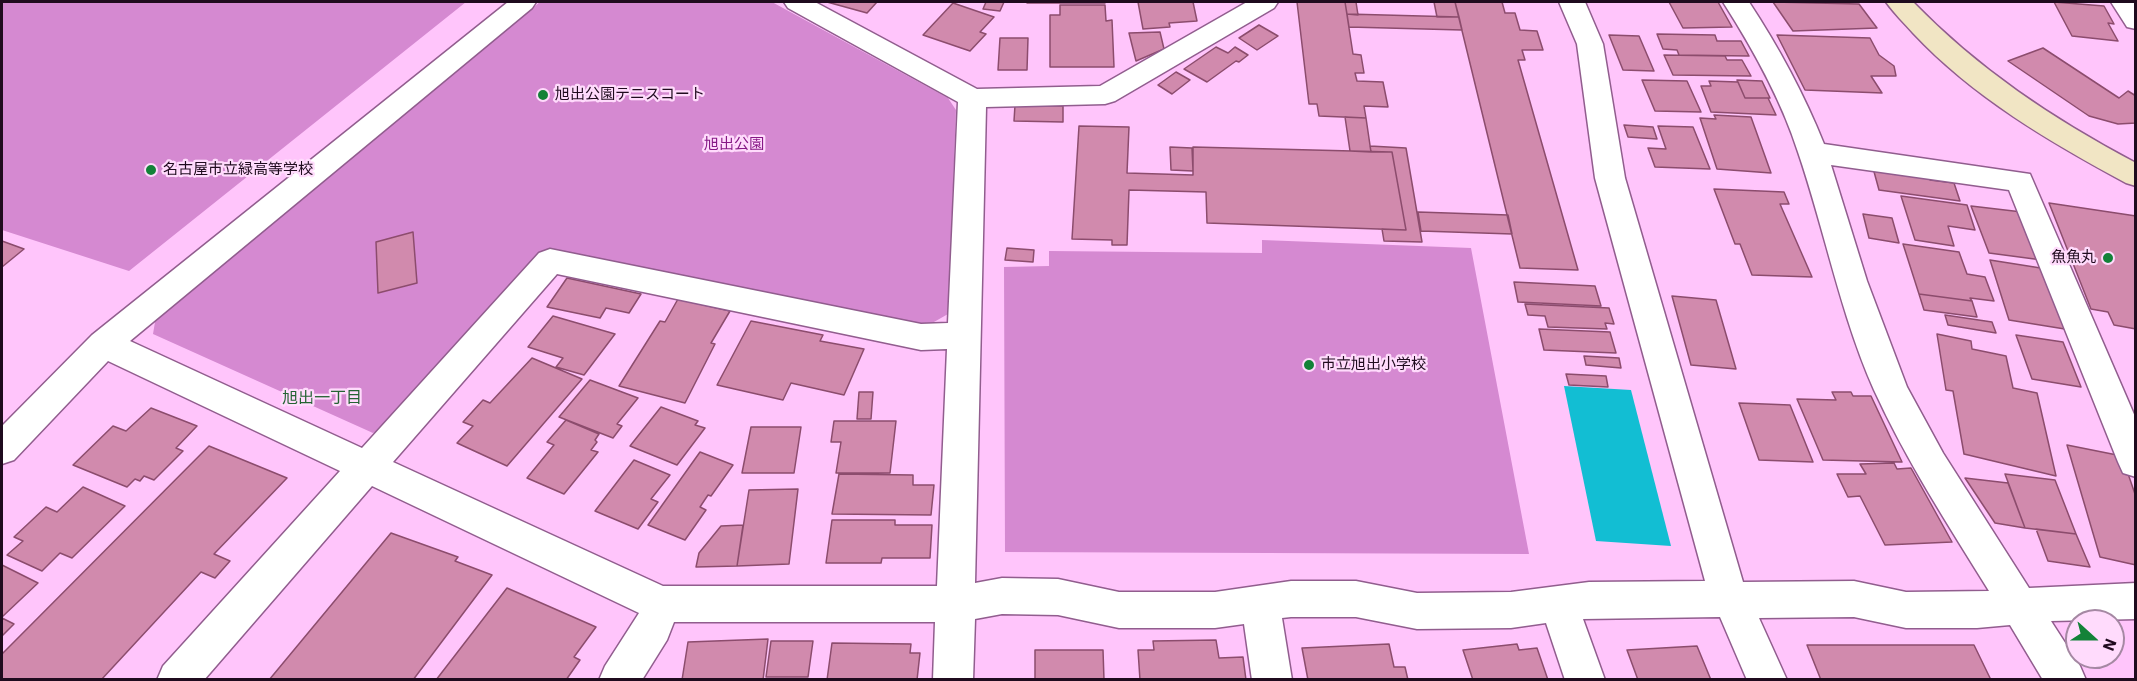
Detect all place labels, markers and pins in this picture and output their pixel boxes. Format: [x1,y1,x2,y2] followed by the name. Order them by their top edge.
[555,86,705,104] place label: 旭出公園テニスコート
[536,88,550,102] marker: 旭出公園テニスコート
[163,161,313,179] place label: 名古屋市立緑高等学校
[144,163,158,177] marker: 名古屋市立緑高等学校
[2051,249,2096,267] place label: 魚魚丸
[2101,251,2115,265] marker: 魚魚丸
[1321,356,1426,374] place label: 市立旭出小学校
[1302,358,1316,372] marker: 市立旭出小学校

